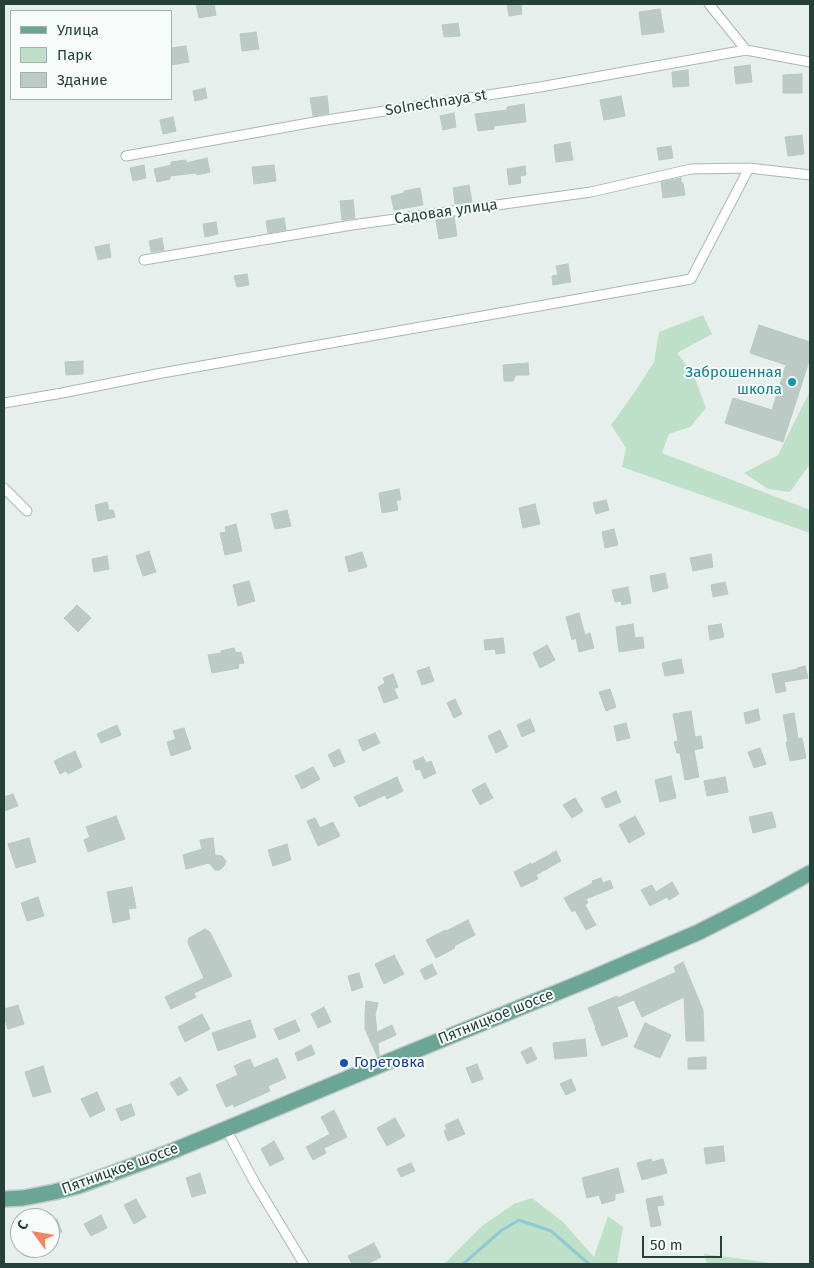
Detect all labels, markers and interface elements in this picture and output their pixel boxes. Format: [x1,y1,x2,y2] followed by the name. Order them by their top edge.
[10,10,172,100] legend
[57,21,99,39] text: Улица
[57,46,92,64] text: Парк
[57,71,107,89] text: Здание
[384,86,488,120] street label: Solnechnaya st
[393,196,499,228] street label: Садовая улица
[685,364,782,399] place label: Заброшенная школа
[786,376,798,388] marker: Заброшенная школа
[436,986,556,1048] street label: Пятницкое шоссе
[354,1054,425,1072] place label: Горетовка
[338,1057,350,1069] marker: Горетовка
[59,1140,181,1198] street label: Пятницкое шоссе
[10,1208,60,1258] north arrow
[13,1217,32,1233] text: С
[644,1226,724,1258] scale bar
[650,1236,683,1254] text: 50 m

